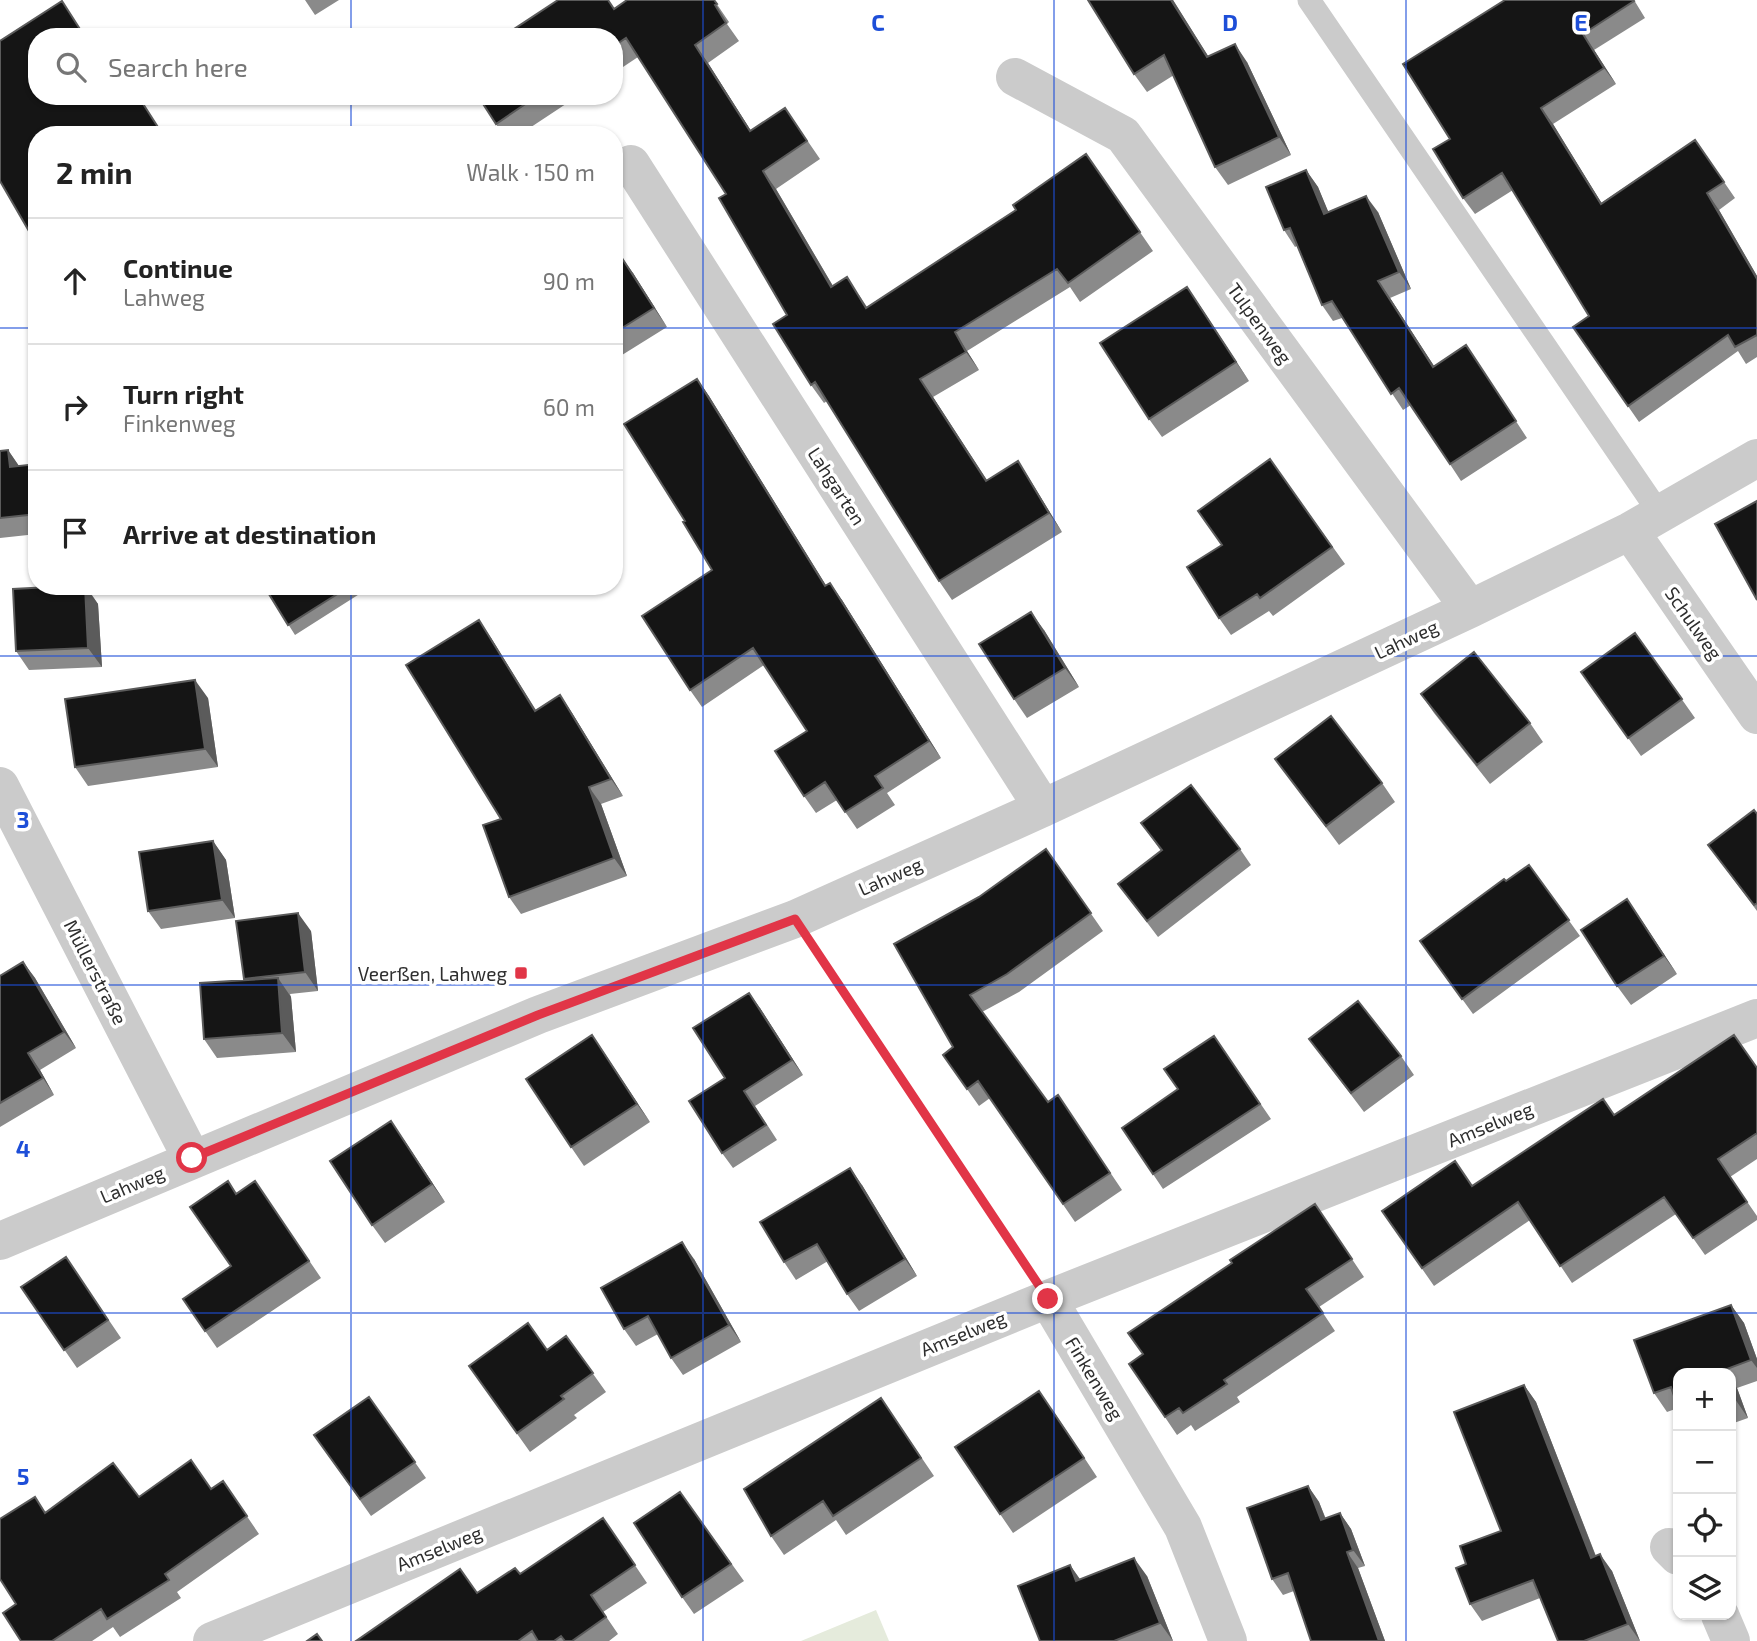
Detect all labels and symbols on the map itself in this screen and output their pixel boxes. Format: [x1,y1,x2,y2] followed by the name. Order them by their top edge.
[871,8,885,36] text: C
[1222,8,1238,36] text: D
[1574,8,1588,36] text: E
[1223,278,1297,368] street label: Tulpenweg
[803,443,871,529] street label: Lahgarten
[1661,582,1728,664] street label: Schulweg
[1370,614,1442,664] street label: Lahweg
[16,805,30,833] text: 3
[854,852,926,900] street label: Lahweg
[60,916,132,1028] street label: Müllerstraße
[358,962,507,985] place label: Veerßen, Lahweg
[513,965,529,981] marker: Veerßen, Lahweg
[1444,1096,1536,1152] street label: Amselweg
[16,1134,30,1162] text: 4
[176,1142,207,1173] route start
[96,1160,168,1208] street label: Lahweg
[1032,1283,1063,1314] route end
[917,1305,1009,1361] street label: Amselweg
[1061,1332,1129,1424] street label: Finkenweg
[17,1462,29,1490] text: 5
[393,1520,485,1576] street label: Amselweg

